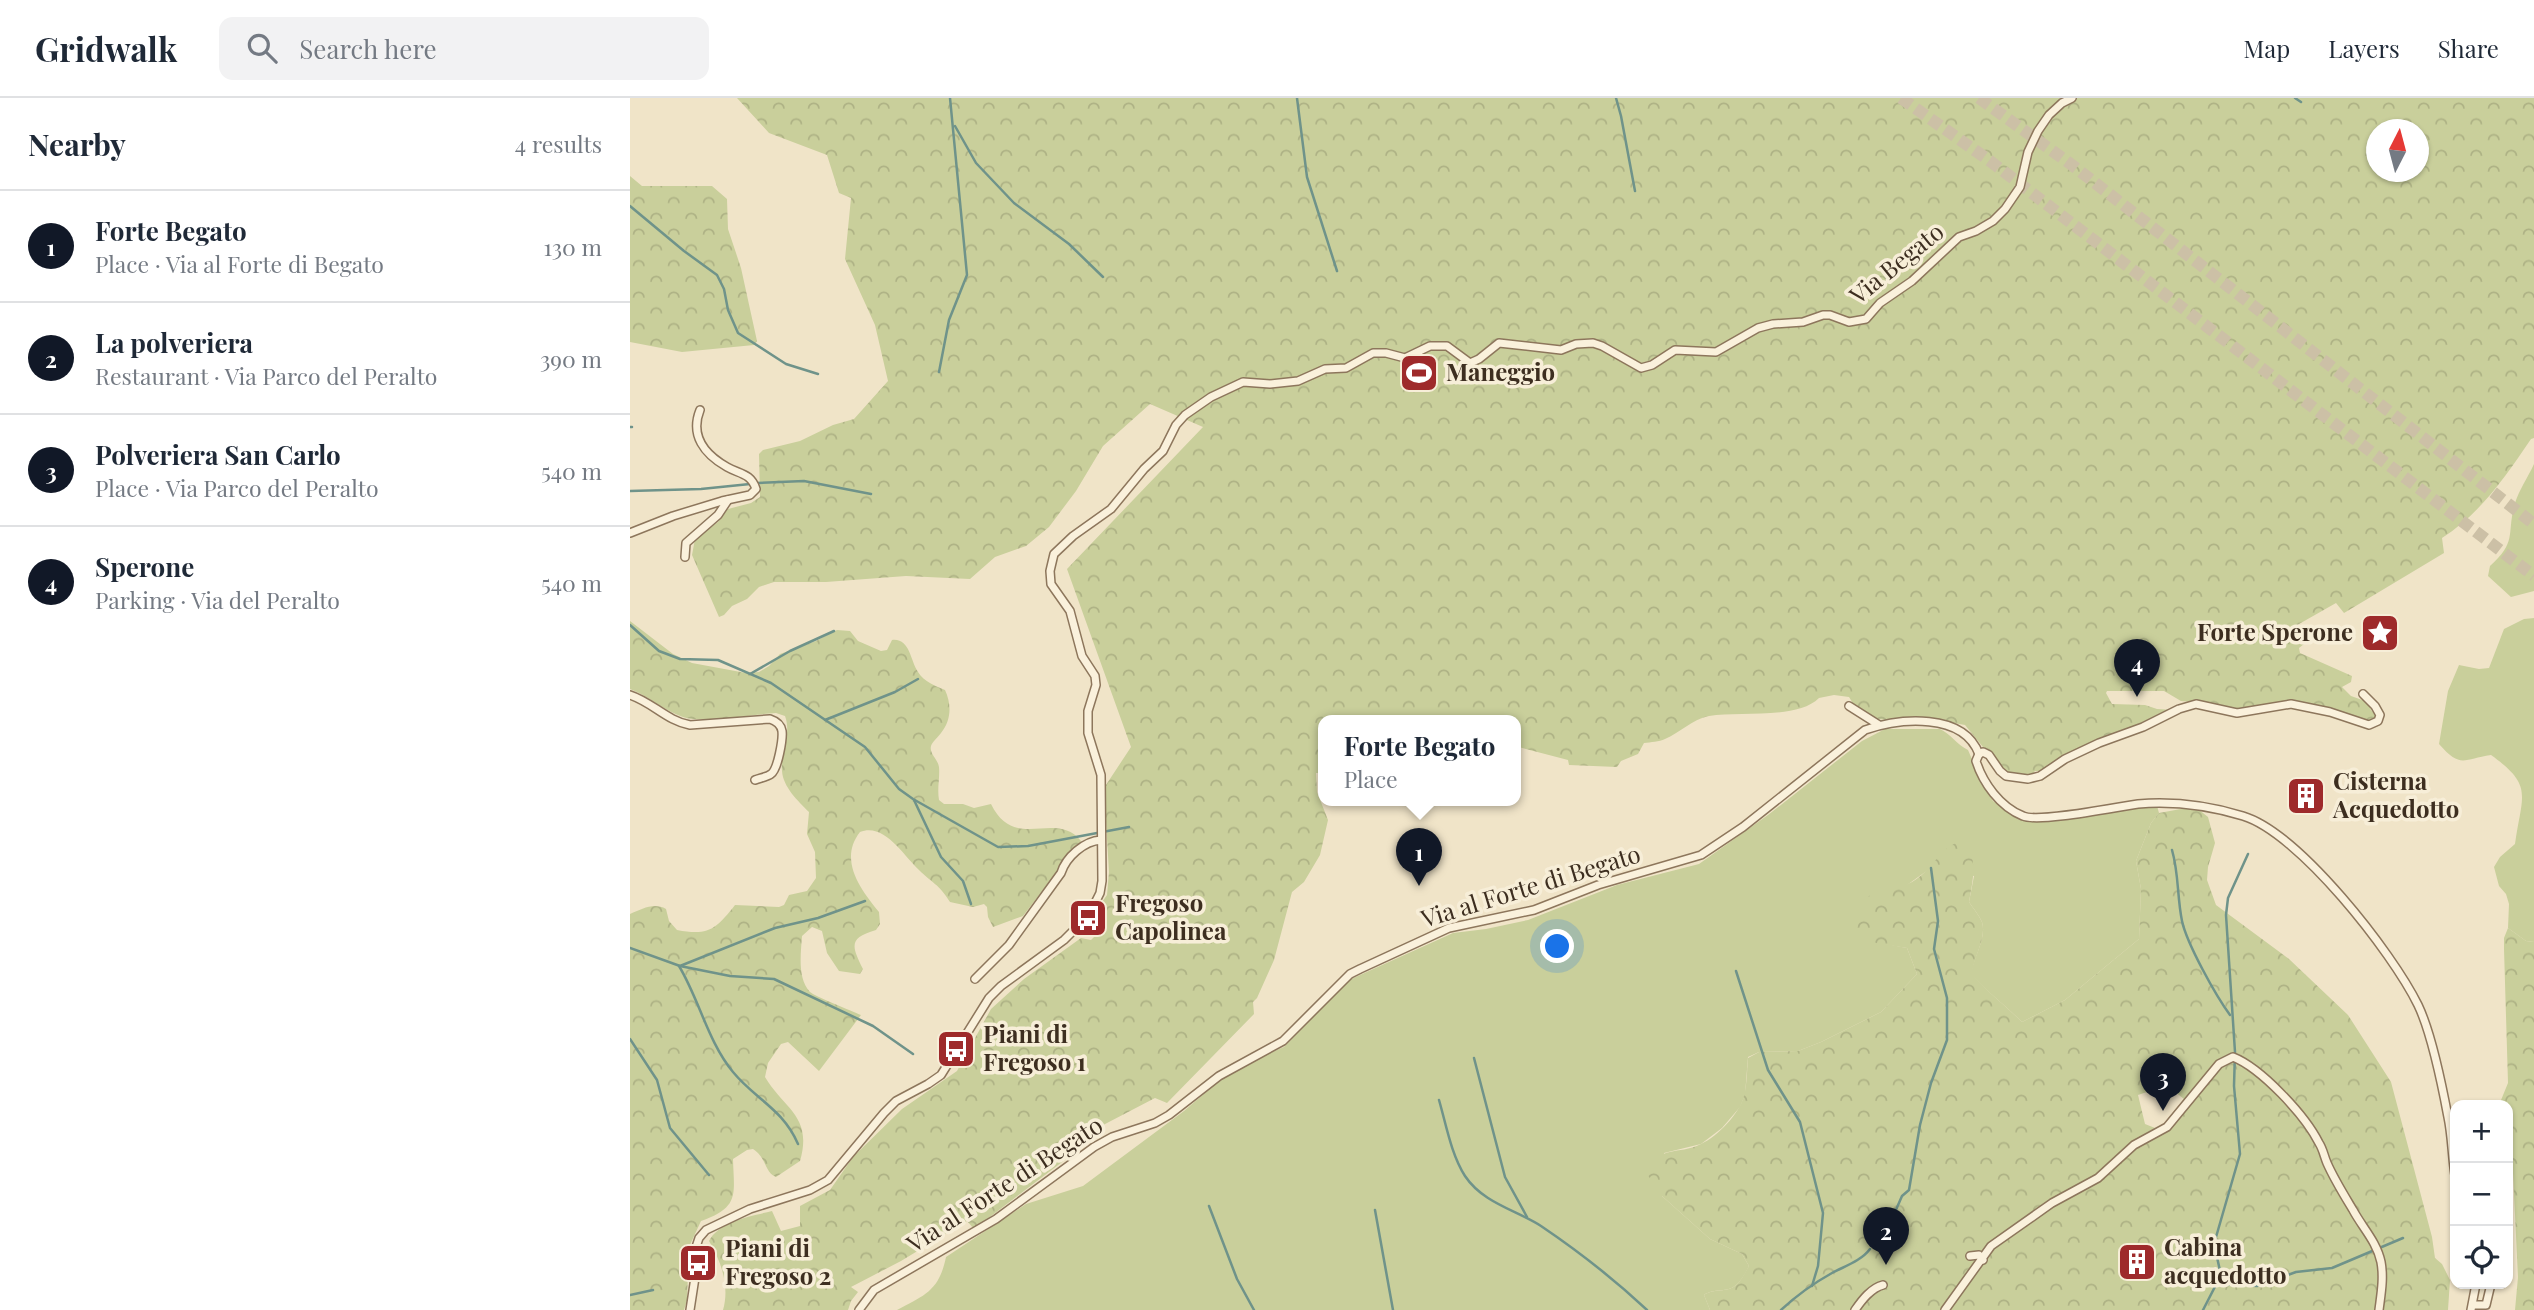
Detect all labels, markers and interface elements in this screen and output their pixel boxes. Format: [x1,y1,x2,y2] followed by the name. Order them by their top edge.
[219,17,709,80] search box
[35,26,177,70] text: Gridwalk
[243,29,281,67] icon: search
[299,31,437,66] text: Search here
[2244,32,2290,64] text: Map
[2328,32,2400,64] text: Layers
[2438,32,2499,64] text: Share
[2366,119,2429,182] north arrow
[28,124,126,164] text: Nearby
[515,128,602,159] text: 4 results
[95,213,247,248] text: Forte Begato
[1841,215,1949,311] street label: Via Begato
[47,231,55,262] text: 1
[544,231,602,262] text: 130 m
[95,248,384,279] text: Place · Via al Forte di Begato
[95,325,253,360] text: La polveriera
[45,343,57,374] text: 2
[540,343,602,374] text: 390 m
[1398,352,1440,394] sports icon: Maneggio
[1446,355,1555,387] place label: Maneggio
[95,360,437,391] text: Restaurant · Via Parco del Peralto
[95,437,341,472] text: Polveriera San Carlo
[45,455,57,486] text: 3
[541,455,602,486] text: 540 m
[95,472,379,503] text: Place · Via Parco del Peralto
[95,549,194,584] text: Sperone
[45,567,57,598] text: 4
[541,567,602,598] text: 540 m
[95,584,340,615] text: Parking · Via del Peralto
[2359,612,2401,654] place icon: Forte Sperone
[2197,615,2353,647] place label: Forte Sperone
[2114,639,2160,697] pin: 4
[1318,715,1521,806] popup
[1344,728,1495,763] text: Forte Begato
[1344,763,1398,794] text: Place
[2332,764,2459,824] place label: Cisterna Acquedotto
[2285,775,2327,817] building icon: Cisterna Acquedotto
[1396,828,1442,886] pin: 1
[1416,837,1644,934] street label: Via al Forte di Begato
[1115,886,1227,946] place label: Fregoso Capolinea
[1067,897,1109,939] bus stop icon: Fregoso Capolinea
[1540,929,1574,963] your location
[983,1017,1086,1077] place label: Piani di Fregoso 1
[935,1028,977,1070] bus stop icon: Piani di Fregoso 1
[2140,1053,2186,1111] pin: 3
[2450,1100,2513,1289] map controls
[2450,1100,2513,1163] button: +
[899,1108,1108,1259] street label: Via al Forte di Begato
[2450,1163,2513,1226] button: −
[1863,1207,1909,1265] pin: 2
[2450,1226,2513,1289] button: locate
[2164,1230,2287,1290] place label: Cabina acquedotto
[725,1231,831,1291] place label: Piani di Fregoso 2
[2116,1241,2158,1283] building icon: Cabina acquedotto
[677,1242,719,1284] bus stop icon: Piani di Fregoso 2

